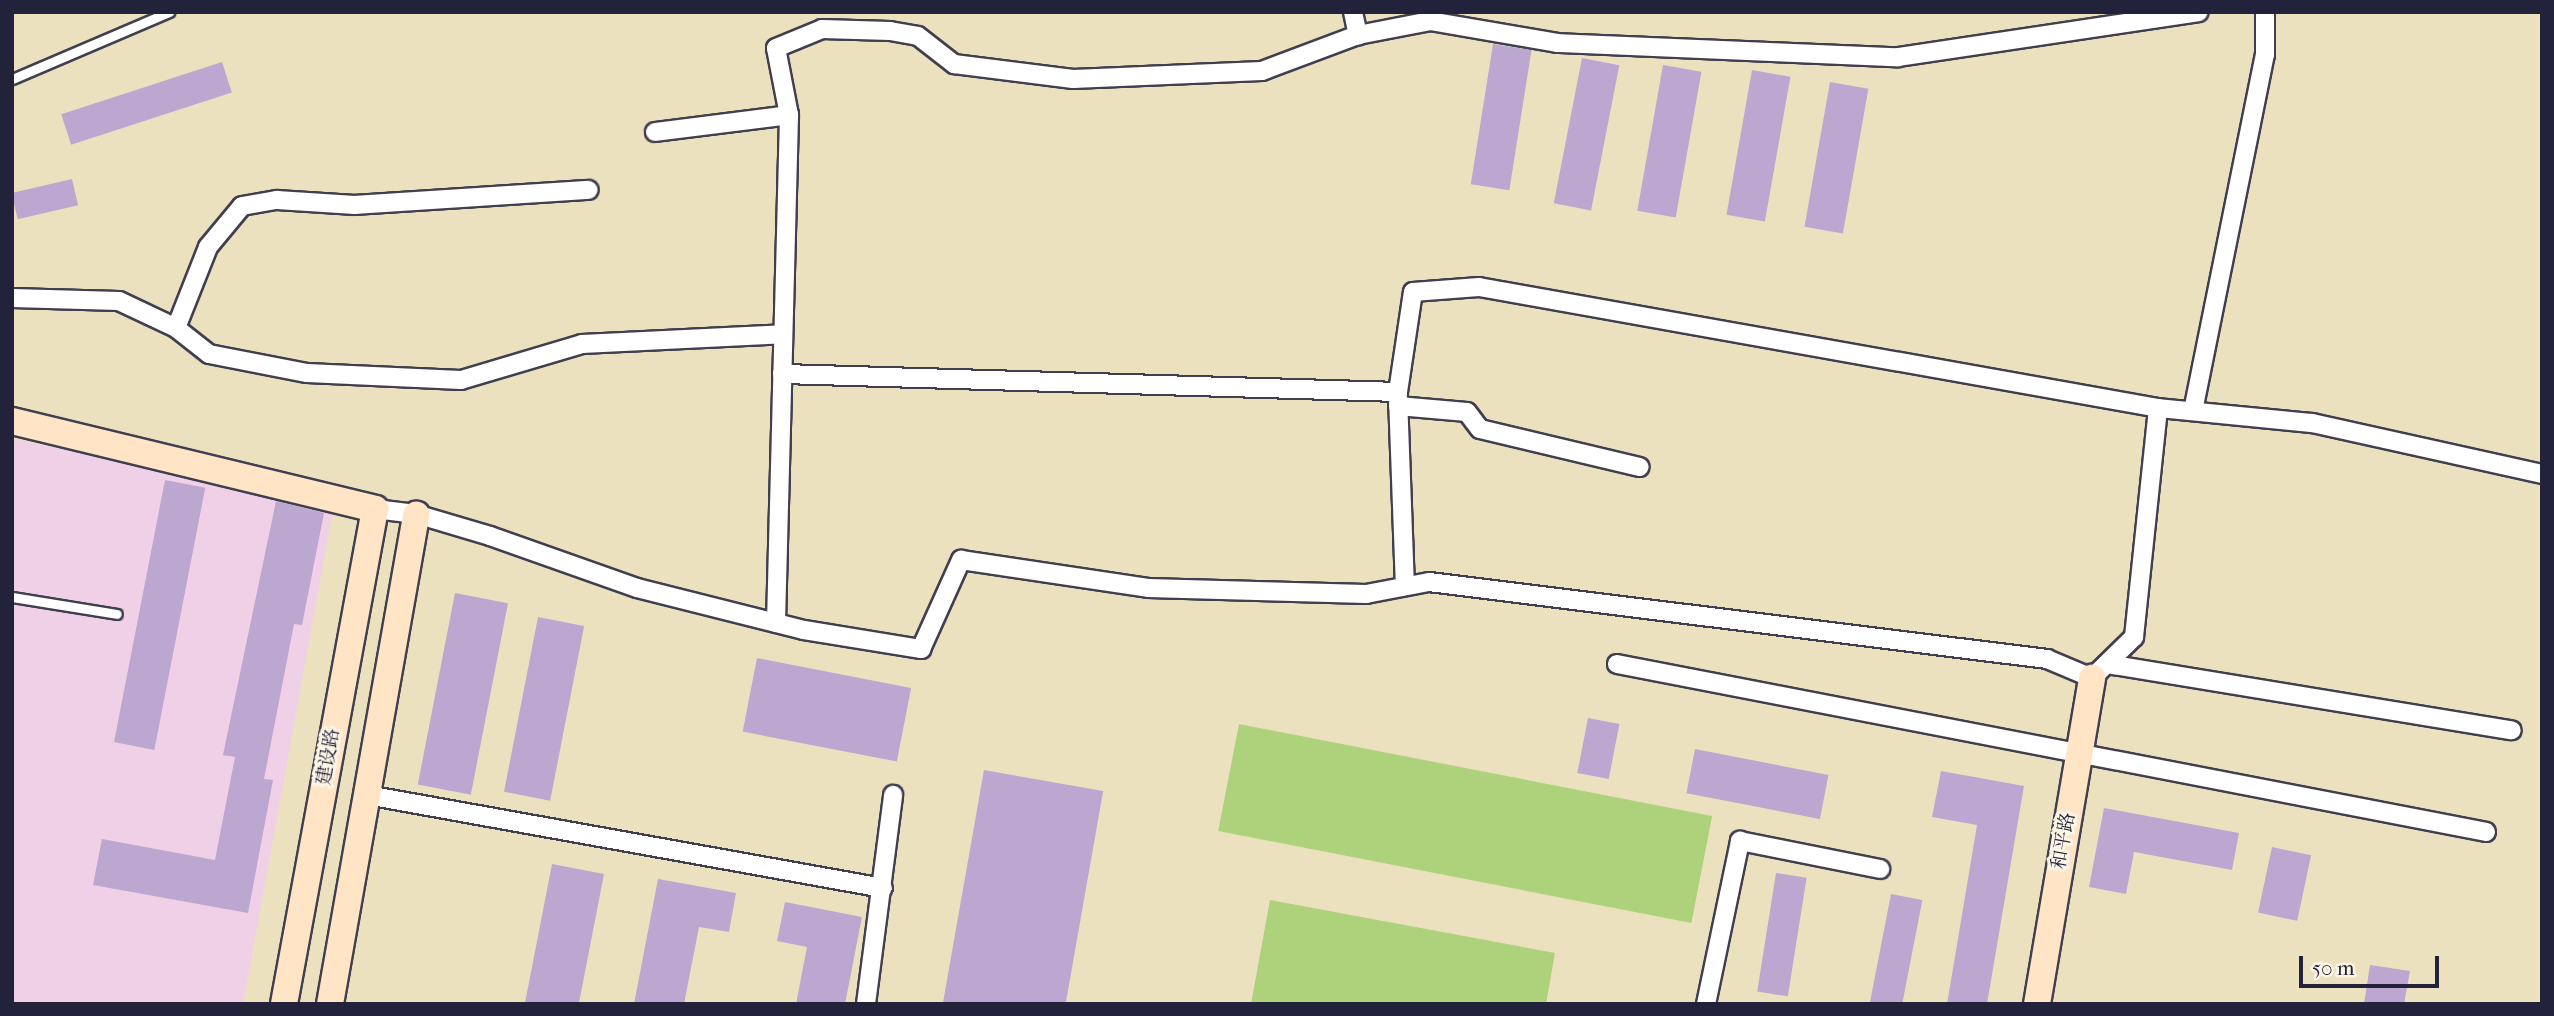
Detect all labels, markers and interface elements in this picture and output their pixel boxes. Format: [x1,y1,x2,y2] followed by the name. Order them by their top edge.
[313,727,345,787] street label: 建设路
[2048,811,2080,871] street label: 和平路
[2302,942,2442,986] scale bar
[2312,956,2355,980] text: 50 m

